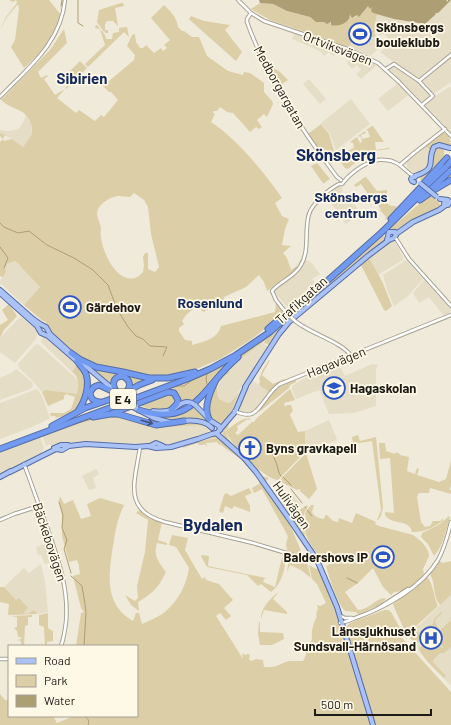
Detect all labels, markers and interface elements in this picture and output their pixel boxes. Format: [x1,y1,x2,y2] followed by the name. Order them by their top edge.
[376,19,444,50] place label: Skönsbergs bouleklubb
[347,21,373,47] sports icon: Skönsbergs bouleklubb
[301,27,375,69] street label: Ortviksvägen
[251,43,309,131] street label: Medborgargatan
[56,69,108,87] district label: Sibirien
[296,144,376,164] district label: Skönsberg
[315,188,387,221] district label: Skönsbergs centrum
[272,273,330,327] street label: Trafikgatan
[57,294,83,320] sports icon: Gärdehov
[177,294,243,311] district label: Rosenlund
[86,299,141,315] place label: Gärdehov
[304,343,368,381] street label: Hagavägen
[321,375,347,401] school or university icon: Hagaskolan
[350,380,416,396] place label: Hagaskolan
[110,389,136,409] road number: E 4
[140,419,153,426] one-way arrow
[237,435,263,461] church icon: Byns gravkapell
[266,440,357,456] place label: Byns gravkapell
[270,478,314,532] street label: Hulivägen
[30,501,70,583] street label: Bäckebovägen
[183,514,243,534] district label: Bydalen
[370,544,396,570] sports icon: Baldershovs IP
[284,549,368,565] place label: Baldershovs IP
[294,623,416,654] place label: Länssjukhuset Sundsvall-Härnösand
[418,625,444,651] hospital icon: Länssjukhuset Sundsvall-Härnösand
[8,645,138,717] legend
[44,653,71,667] text: Road
[44,673,68,687] text: Park
[315,691,431,717] scale bar
[44,693,76,707] text: Water
[321,697,353,711] text: 500 m

